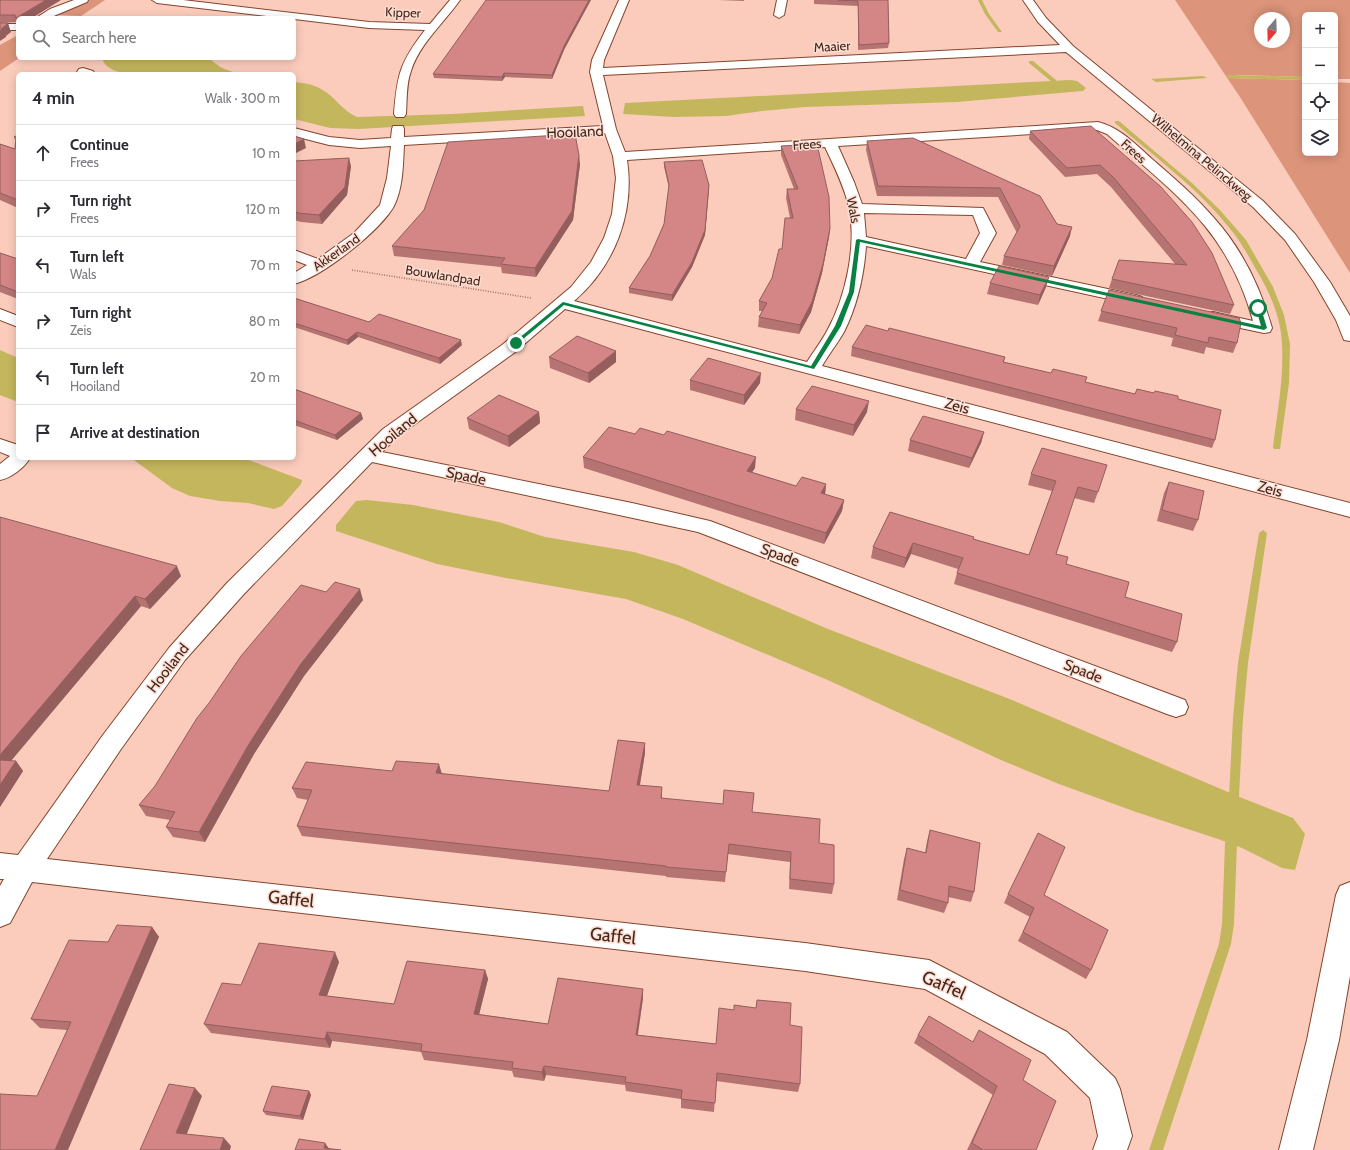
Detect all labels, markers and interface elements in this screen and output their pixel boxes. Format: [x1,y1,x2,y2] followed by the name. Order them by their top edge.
[385,3,422,21] street label: Kipper
[1254,12,1290,48] north arrow
[1302,12,1338,156] map controls
[1302,12,1338,48] button: +
[16,16,296,60] search box
[30,27,52,49] icon: search
[62,29,137,47] text: Search here
[813,37,852,55] street label: Maaier
[1302,48,1338,84] button: −
[1302,84,1338,120] button: locate
[32,88,75,108] text: 4 min
[205,90,280,106] text: Walk · 300 m
[1148,110,1256,204] street label: Wilhelmina Pelinckweg
[1302,120,1338,156] button: layers
[546,122,604,142] street label: Hooiland
[792,135,823,153] street label: Frees
[1118,135,1151,167] street label: Frees
[70,136,129,154] text: Continue
[32,142,54,164] icon: ahead
[252,145,280,161] text: 10 m
[70,154,99,170] text: Frees
[70,192,131,210] text: Turn right
[844,196,864,225] street label: Wals
[32,198,54,220] icon: right
[246,201,280,217] text: 120 m
[70,210,99,226] text: Frees
[309,230,363,274] street label: Akkerland
[70,248,124,266] text: Turn left
[32,254,54,276] icon: left
[250,257,280,273] text: 70 m
[404,261,482,289] street label: Bouwlandpad
[70,266,96,282] text: Wals
[1249,299,1267,317] route start
[70,304,131,322] text: Turn right
[32,310,54,332] icon: right
[249,313,280,329] text: 80 m
[70,322,92,338] text: Zeis
[507,334,525,352] route end
[70,360,124,378] text: Turn left
[32,366,54,388] icon: left
[250,369,280,385] text: 20 m
[70,378,120,394] text: Hooiland
[943,394,971,418] street label: Zeis
[365,410,421,460] street label: Hooiland
[32,422,54,444] icon: arrive
[70,424,200,442] text: Arrive at destination
[444,463,488,489] street label: Spade
[1256,477,1284,501] street label: Zeis
[758,540,802,570] street label: Spade
[143,640,193,696] street label: Hooiland
[1061,655,1105,687] street label: Spade
[267,886,316,912] street label: Gaffel
[589,923,638,949] street label: Gaffel
[919,966,970,1005] street label: Gaffel

